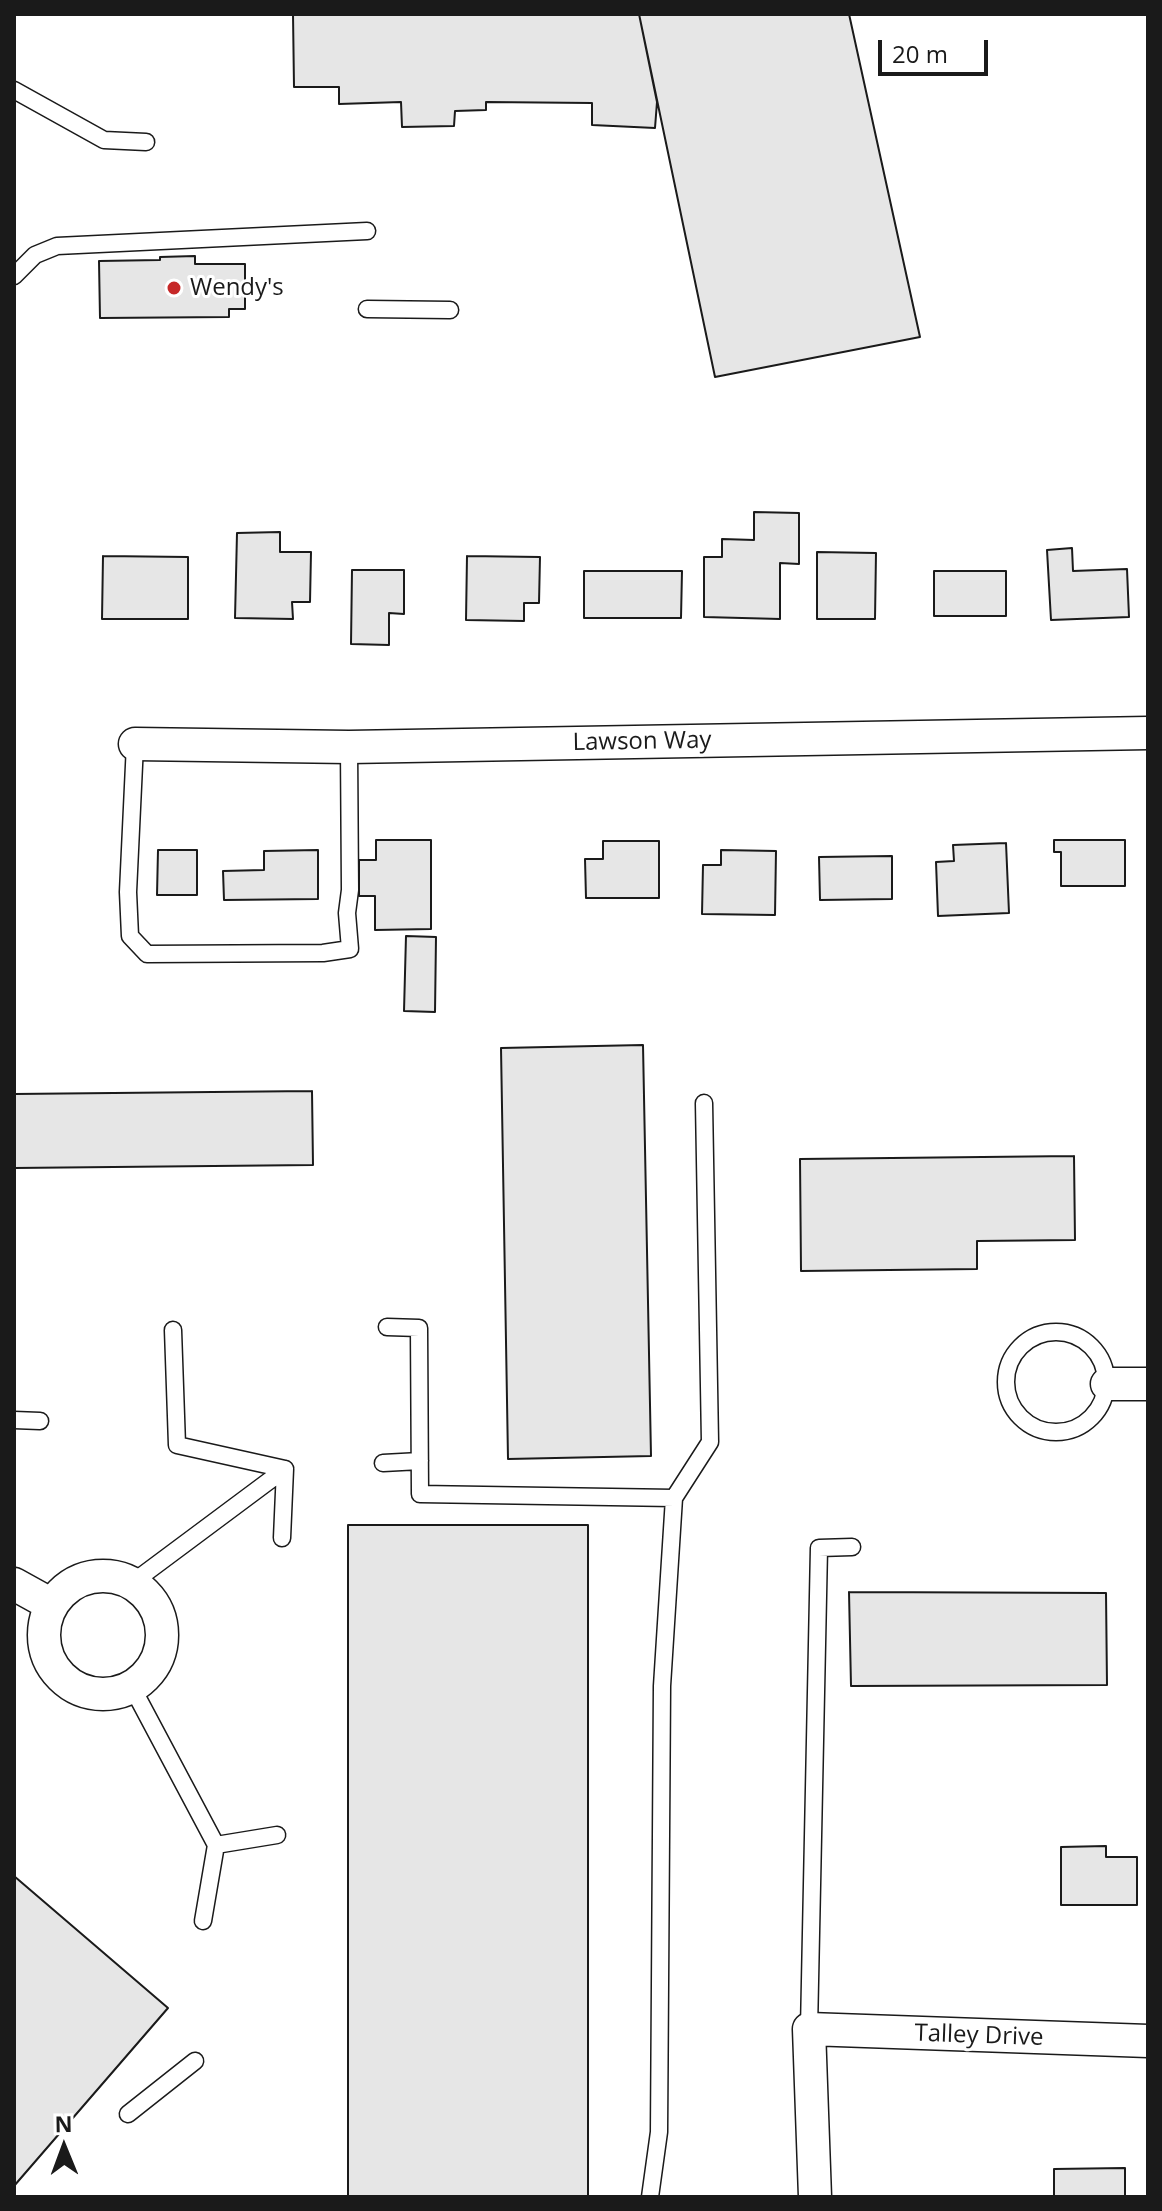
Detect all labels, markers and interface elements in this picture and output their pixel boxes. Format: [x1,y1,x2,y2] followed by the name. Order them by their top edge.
[882,24,992,74] scale bar
[892,37,948,70] text: 20 m
[190,274,284,302] place label: Wendy's
[165,279,183,297] marker: Wendy's
[572,726,712,758] street label: Lawson Way
[914,2019,1044,2053] street label: Talley Drive
[24,2107,104,2187] north arrow
[54,2108,73,2138] text: N

